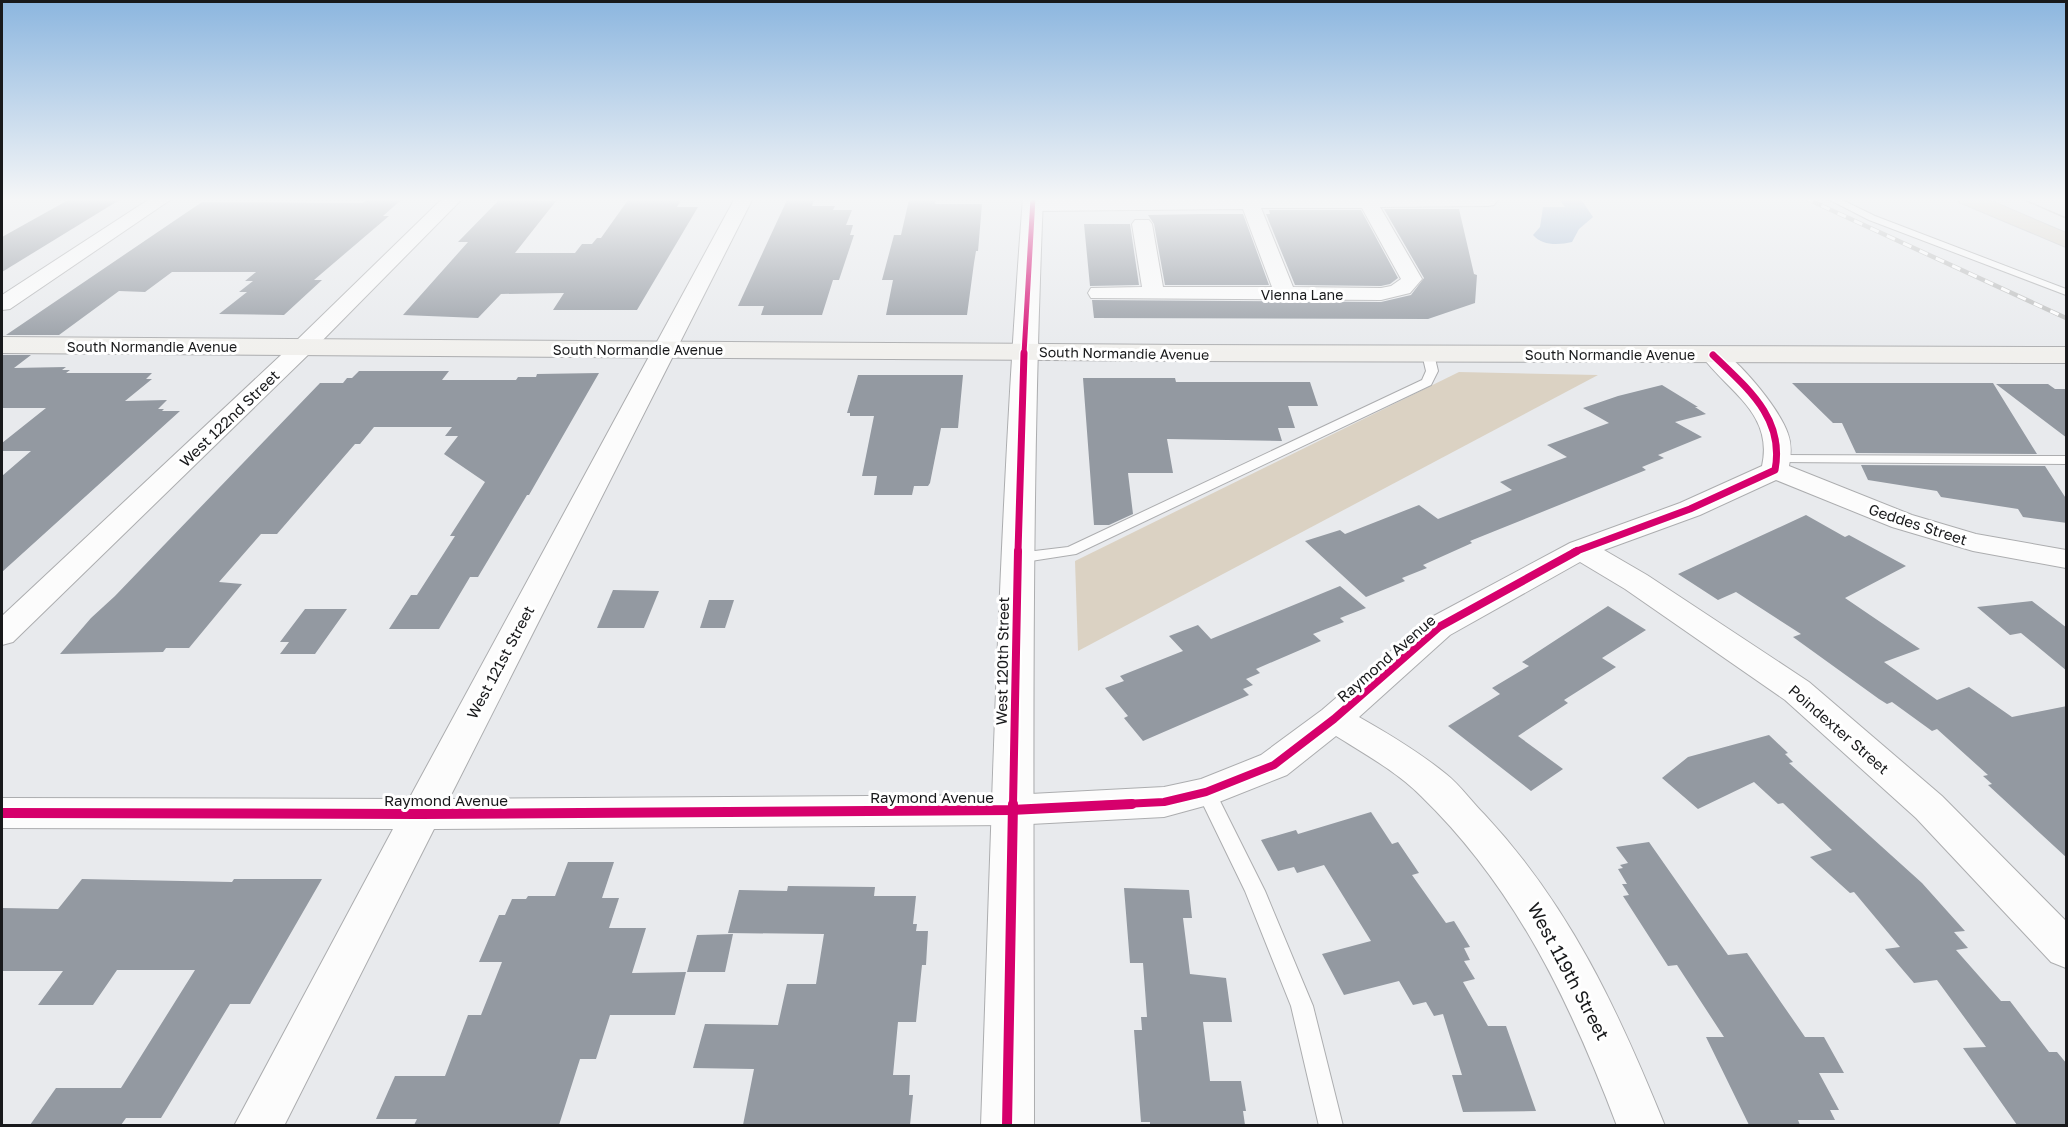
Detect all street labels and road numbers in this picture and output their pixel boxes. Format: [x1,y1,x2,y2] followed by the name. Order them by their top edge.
[1261,286,1343,303] street label: Vienna Lane
[67,338,237,355] street label: South Normandie Avenue
[553,341,723,358] street label: South Normandie Avenue
[1039,343,1209,363] street label: South Normandie Avenue
[1525,346,1695,363] street label: South Normandie Avenue
[175,366,283,470] street label: West 122nd Street
[1866,500,1970,548] street label: Geddes Street
[992,596,1012,726] street label: West 120th Street
[463,602,537,722] street label: West 121st Street
[1333,610,1439,705] street label: Raymond Avenue
[1785,681,1893,777] street label: Poindexter Street
[870,788,994,806] street label: Raymond Avenue
[384,791,508,809] street label: Raymond Avenue
[1523,898,1615,1044] street label: West 119th Street

